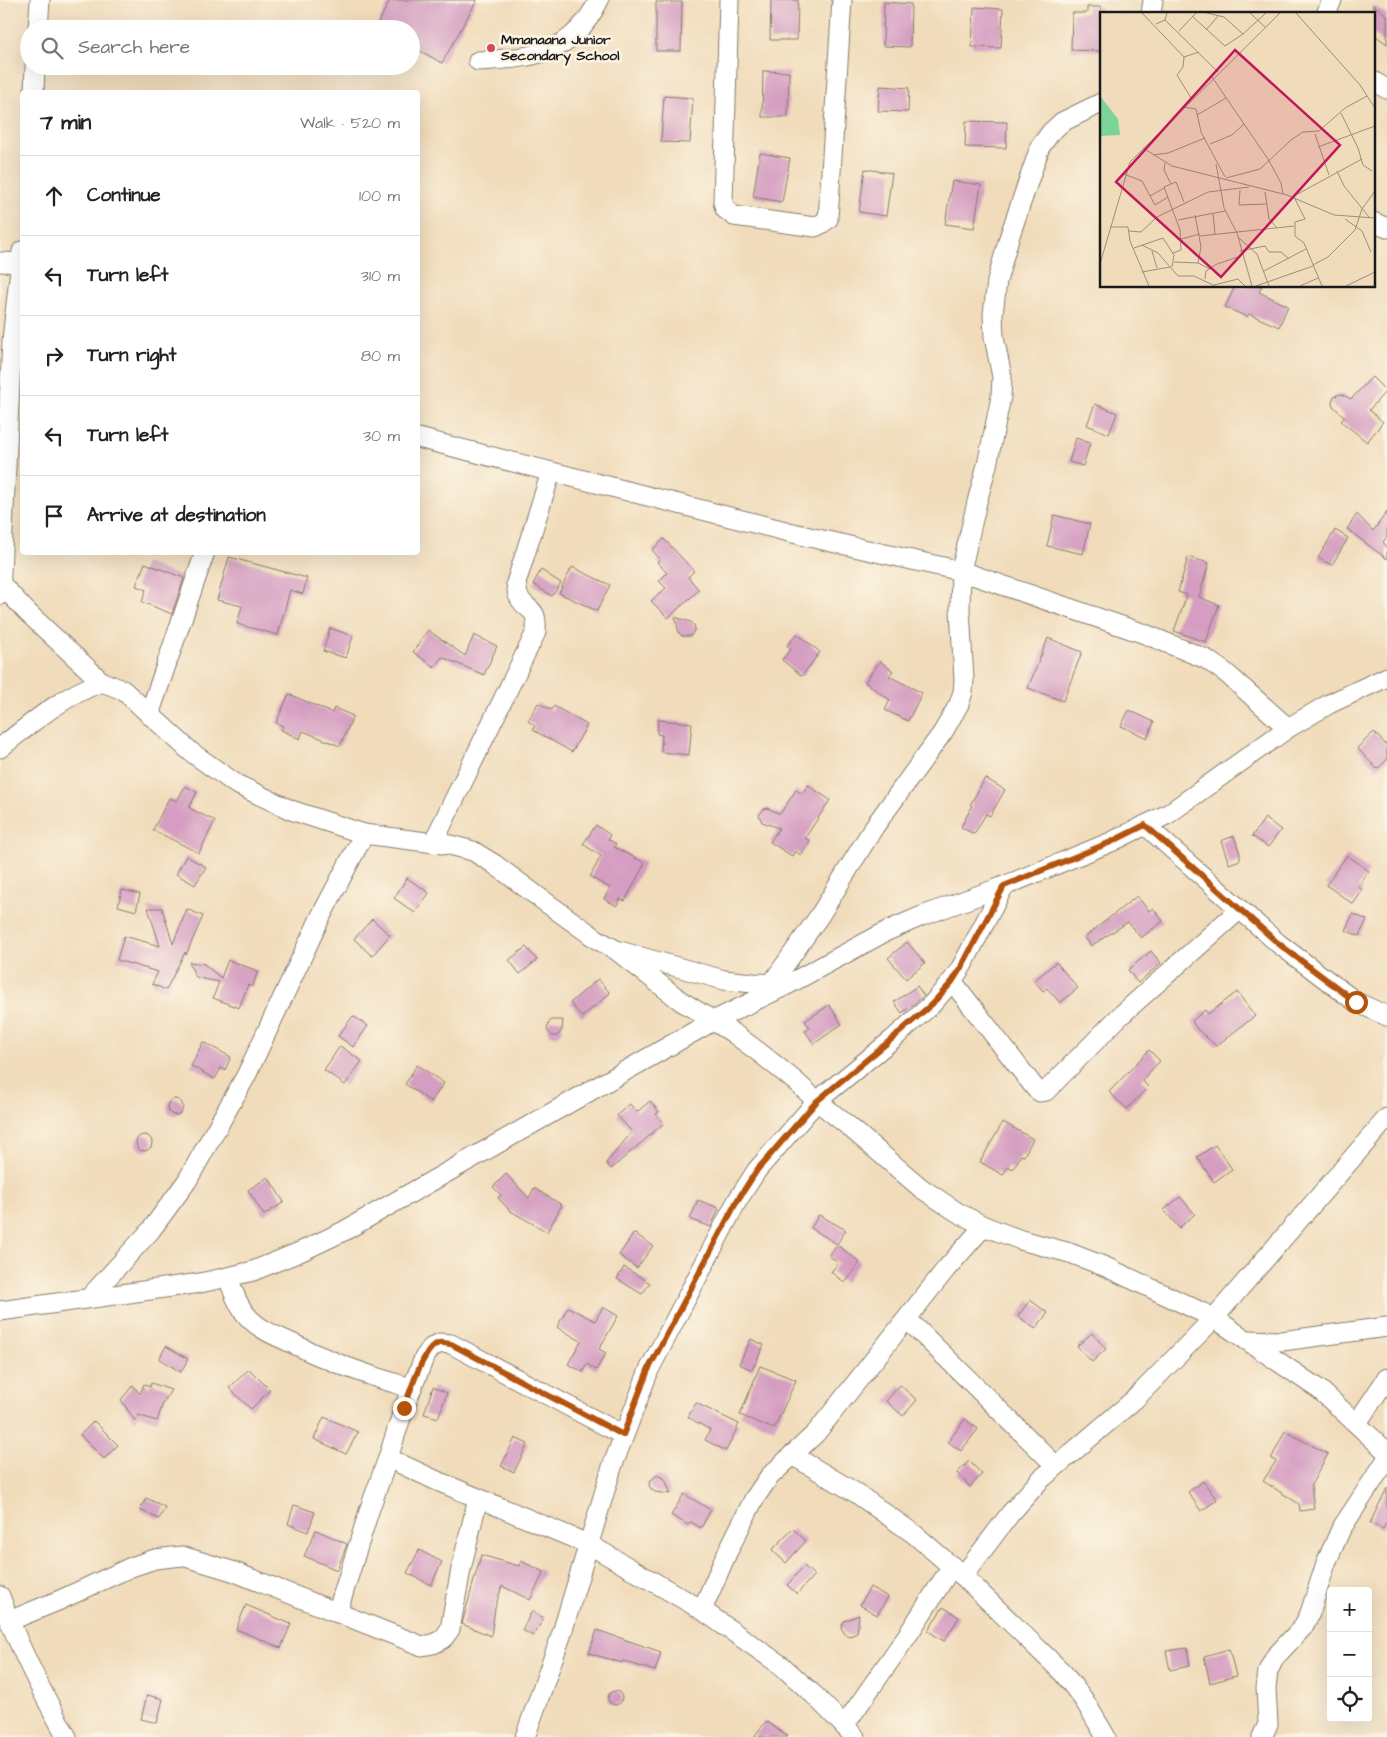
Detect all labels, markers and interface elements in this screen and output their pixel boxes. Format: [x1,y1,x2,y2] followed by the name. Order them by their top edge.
[1100,12,1374,288] inset map
[20,20,420,75] search box
[500,30,620,66] place label: Mmanaana Junior Secondary School
[38,34,66,62] icon: search
[78,34,190,61] text: Search here
[485,42,497,54] marker: Mmanaana Junior Secondary School
[40,108,91,137] text: 7 min
[300,112,400,134] text: Walk · 520 m
[40,182,68,210] icon: ahead
[87,182,161,209] text: Continue
[359,185,400,207] text: 100 m
[40,262,68,290] icon: left
[87,262,168,289] text: Turn left
[361,265,400,287] text: 310 m
[40,342,68,370] icon: right
[87,342,176,369] text: Turn right
[361,345,400,367] text: 80 m
[40,422,68,450] icon: left
[87,422,168,449] text: Turn left
[363,425,400,447] text: 30 m
[40,502,68,530] icon: arrive
[87,502,266,529] text: Arrive at destination
[1345,991,1368,1014] route start
[393,1397,416,1420] route end
[1327,1587,1372,1722] map controls
[1327,1587,1372,1632] button: +
[1327,1632,1372,1677] button: −
[1327,1677,1372,1722] button: locate

